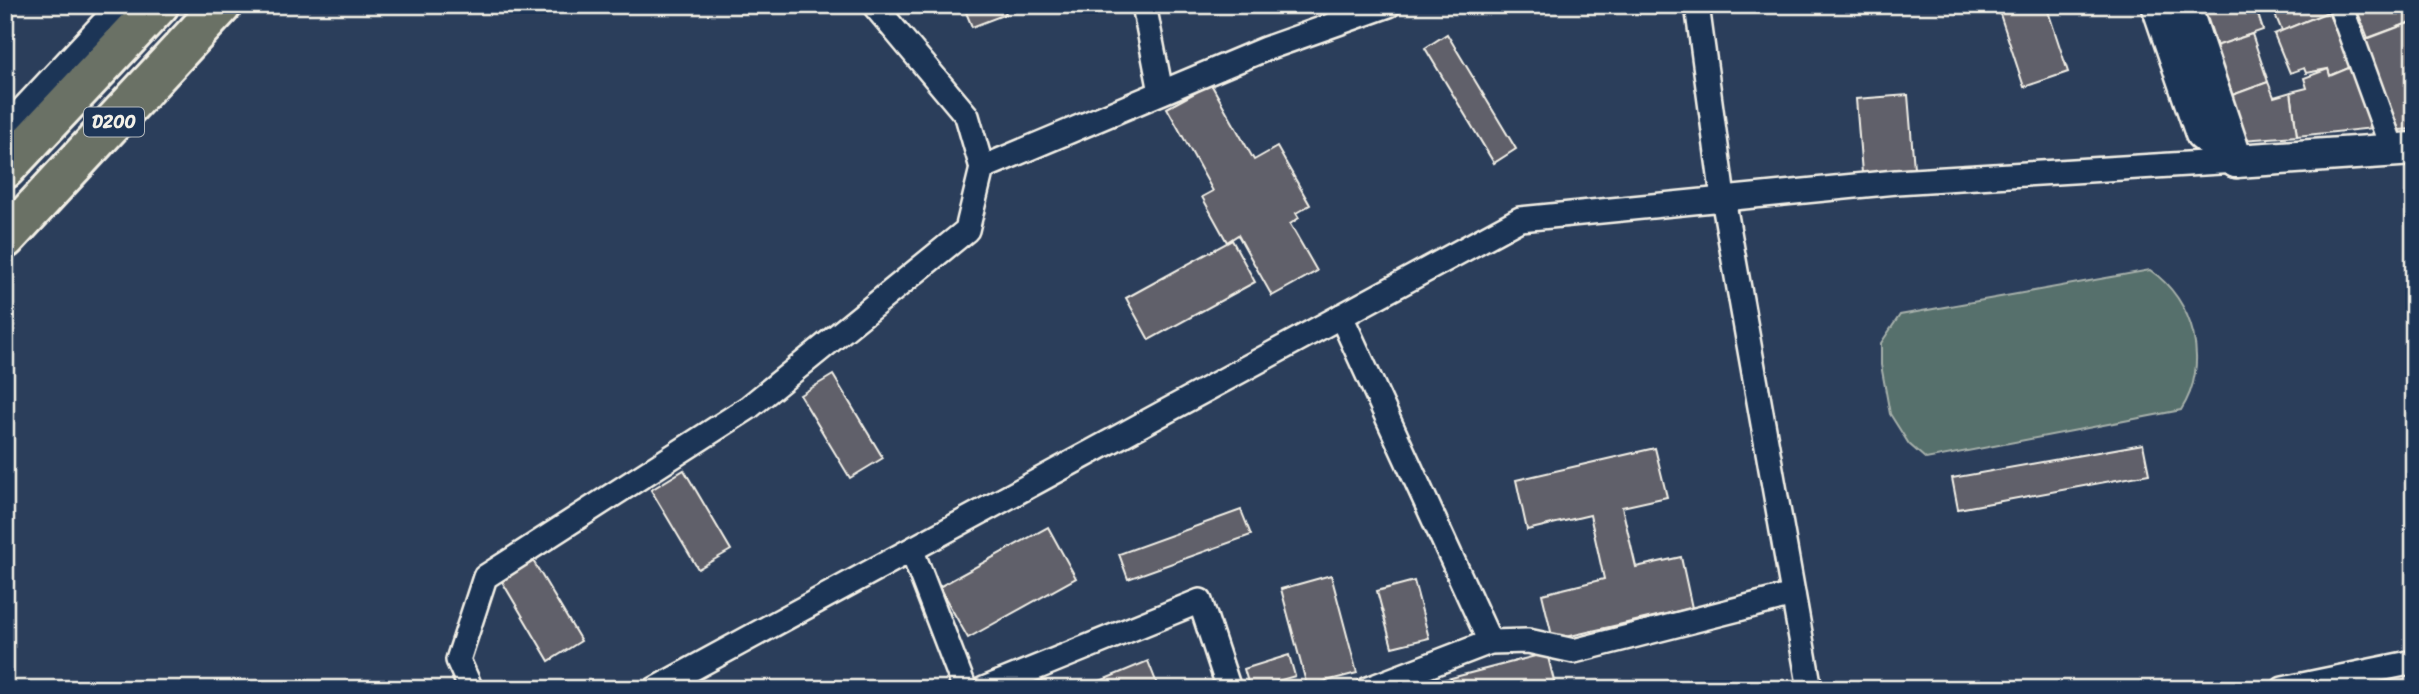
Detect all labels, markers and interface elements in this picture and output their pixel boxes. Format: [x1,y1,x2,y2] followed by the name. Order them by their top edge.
[84,107,144,136] road number: D200

